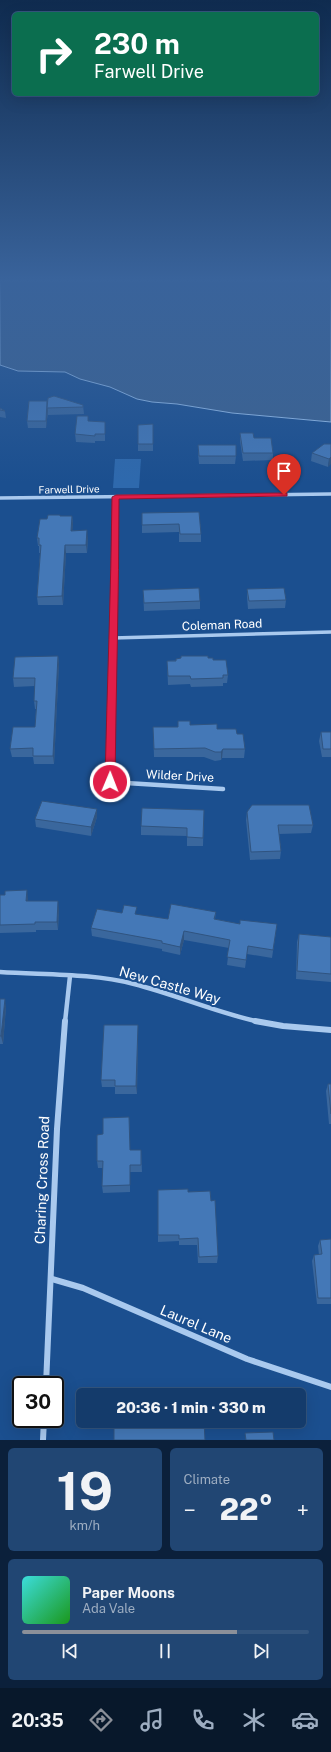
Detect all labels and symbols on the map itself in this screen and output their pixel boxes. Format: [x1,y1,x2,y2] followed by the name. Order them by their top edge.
[267,454,301,495] pin
[38,482,100,496] street label: Farwell Drive
[182,617,262,633] street label: Coleman Road
[89,761,131,803] position arrow
[146,767,215,785] street label: Wilder Drive
[117,963,223,1007] street label: New Castle Way
[32,1116,52,1244] street label: Charing Cross Road
[158,1302,234,1346] street label: Laurel Lane
[12,1376,64,1428] speed limit sign: 30

